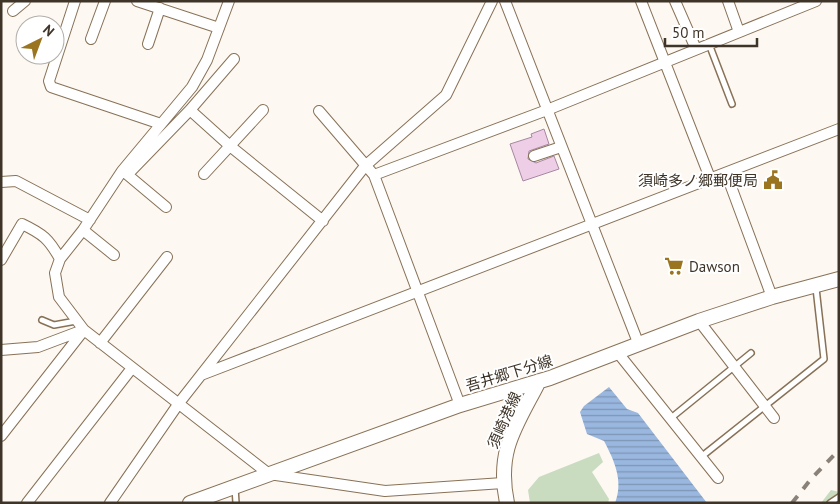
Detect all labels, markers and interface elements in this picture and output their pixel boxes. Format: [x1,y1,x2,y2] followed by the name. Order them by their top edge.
[15,15,65,65] north arrow
[665,15,758,47] scale bar
[39,21,58,40] text: N
[672,23,705,42] text: 50 m
[762,169,784,191] public building icon: 須崎多ノ郷郵便局
[638,171,758,190] place label: 須崎多ノ郷郵便局
[663,255,685,277] supermarket icon: Dawson
[689,257,740,276] place label: Dawson
[463,351,555,395] street label: 吾井郷下分線
[483,389,525,451] street label: 須崎港線

